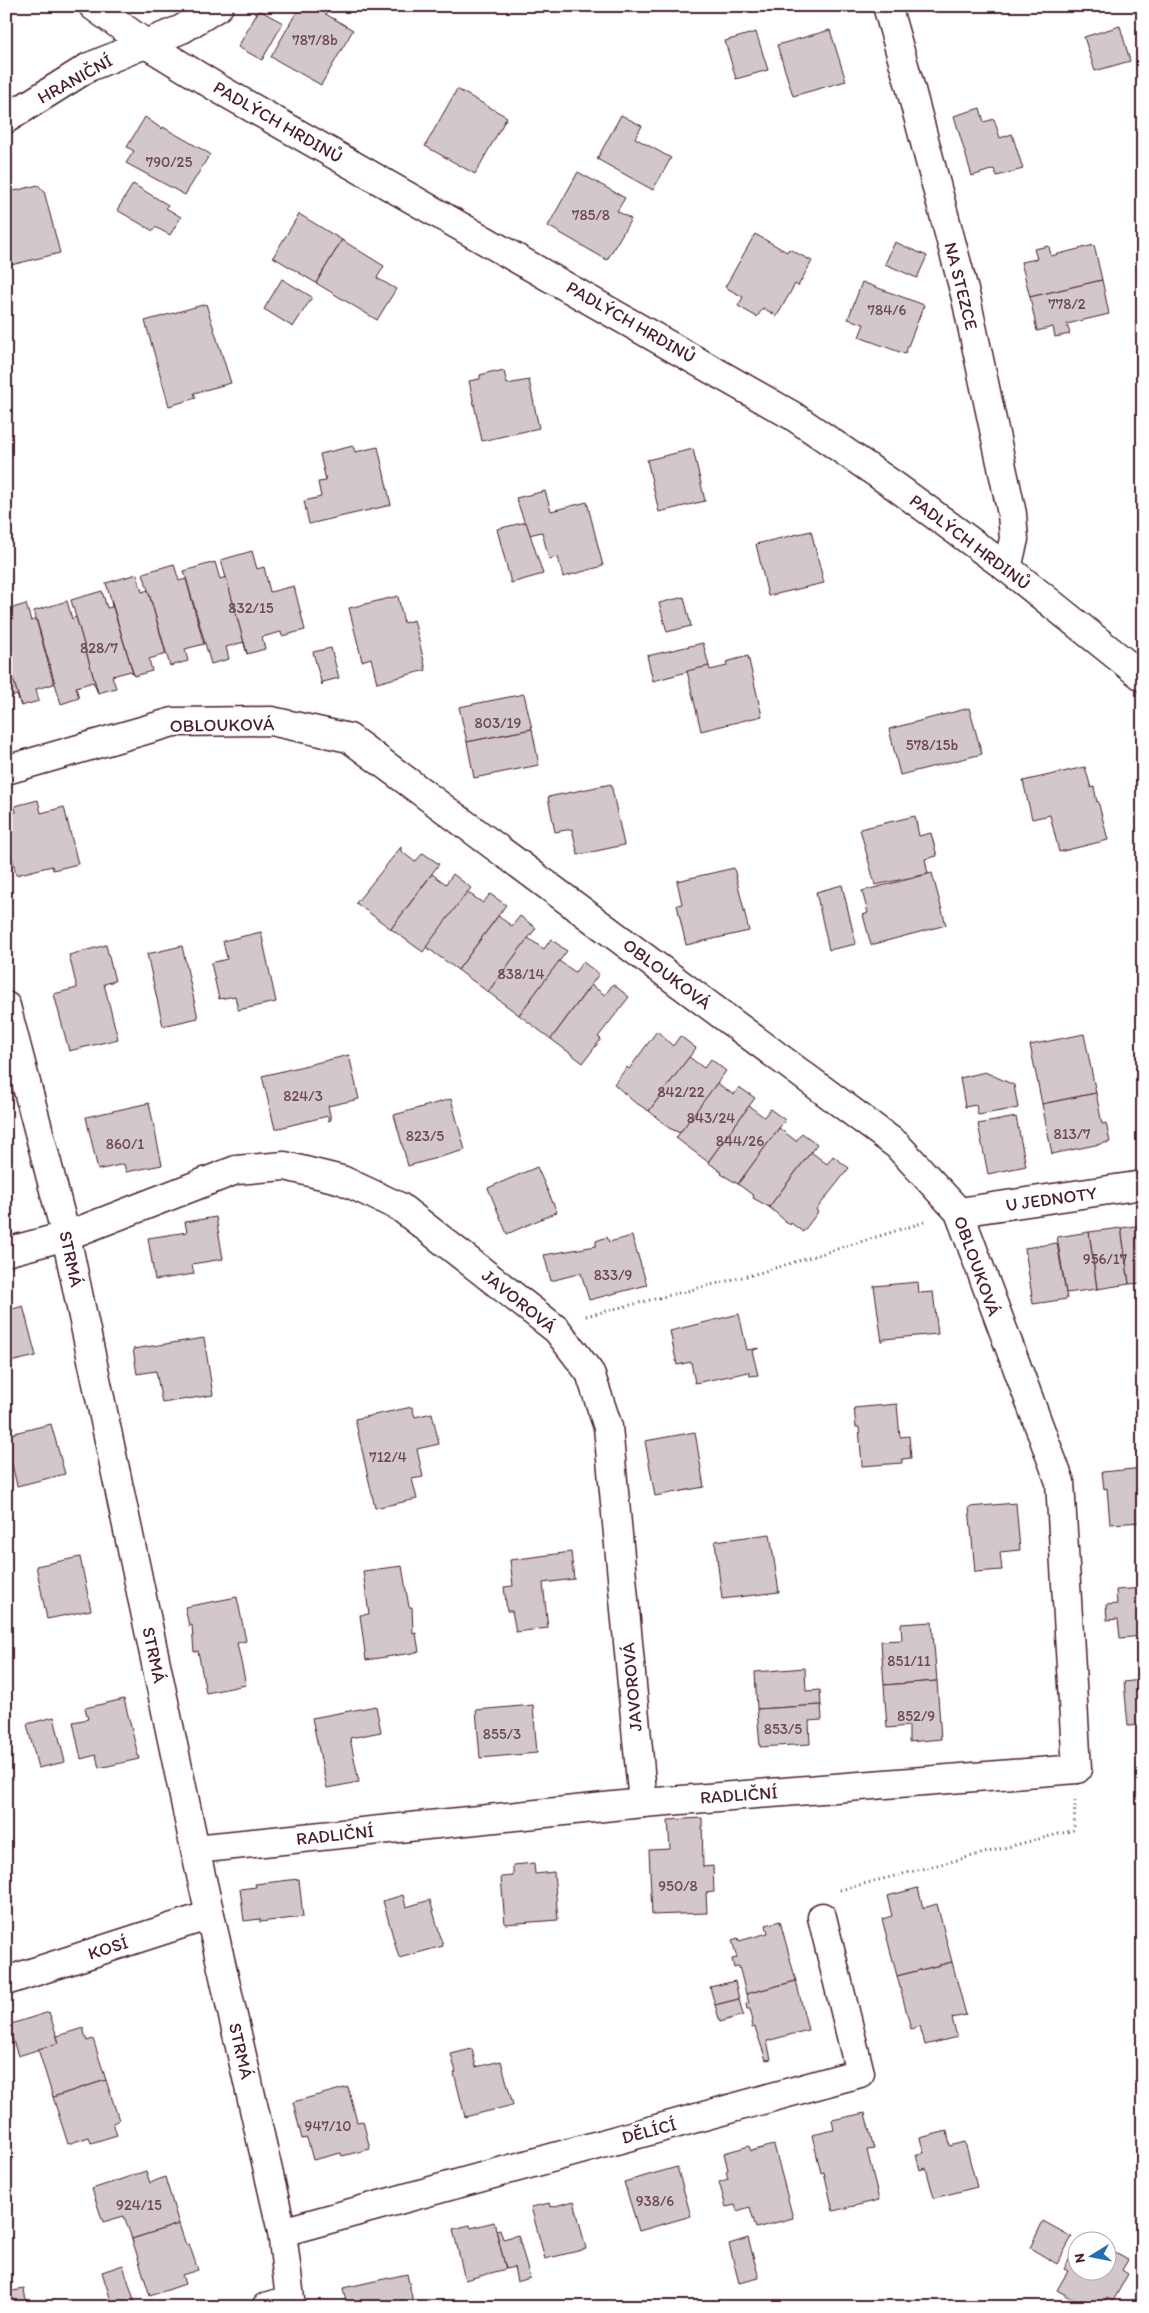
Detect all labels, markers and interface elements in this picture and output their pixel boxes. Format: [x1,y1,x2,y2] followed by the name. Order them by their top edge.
[292,31,338,49] house number: 787/8b
[34,49,116,109] street label: HRANIČNÍ
[209,76,347,168] street label: PADLÝCH HRDINŮ
[146,153,192,171] house number: 790/25
[572,206,610,224] house number: 785/8
[939,240,983,332] street label: NA STEZCE
[562,276,700,368] street label: PADLÝCH HRDINŮ
[1048,295,1086,313] house number: 778/2
[868,301,907,319] house number: 784/6
[905,489,1035,595] street label: PADLÝCH HRDINŮ
[228,599,274,617] house number: 832/15
[80,639,119,657] house number: 828/7
[169,713,275,737] street label: OBLOUKOVÁ
[475,714,522,732] house number: 803/19
[906,736,958,754] house number: 578/15b
[619,934,716,1015] street label: OBLOUKOVÁ
[498,965,544,983] house number: 838/14
[657,1083,705,1101] house number: 842/22
[283,1087,323,1105] house number: 824/3
[687,1109,735,1127] house number: 843/24
[1053,1125,1091,1143] house number: 813/7
[406,1127,444,1145] house number: 823/5
[716,1132,764,1150] house number: 844/26
[106,1135,144,1153] house number: 860/1
[1004,1182,1099,1216] street label: U JEDNOTY
[949,1213,1005,1319] street label: OBLOUKOVÁ
[54,1229,88,1290] street label: STRMÁ
[1083,1250,1128,1268] house number: 956/17
[477,1264,561,1338] street label: JAVOROVÁ
[594,1266,633,1284] house number: 833/9
[369,1448,407,1466] house number: 712/4
[137,1625,171,1686] street label: STRMÁ
[617,1641,647,1732] street label: JAVOROVÁ
[887,1652,931,1670] house number: 851/11
[897,1707,935,1725] house number: 852/9
[764,1720,802,1738] house number: 853/5
[483,1725,521,1743] house number: 855/3
[699,1781,779,1809] street label: RADLIČNÍ
[295,1820,375,1850] street label: RADLIČNÍ
[658,1877,698,1895] house number: 950/8
[85,1931,131,1965] street label: KOSÍ
[224,2021,258,2082] street label: STRMÁ
[619,2113,679,2149] street label: DĚLÍCÍ
[305,2117,351,2135] house number: 947/10
[636,2192,674,2210] house number: 938/6
[116,2196,162,2214] house number: 924/15
[1066,2230,1116,2280] north arrow
[1070,2252,1089,2264] text: N

